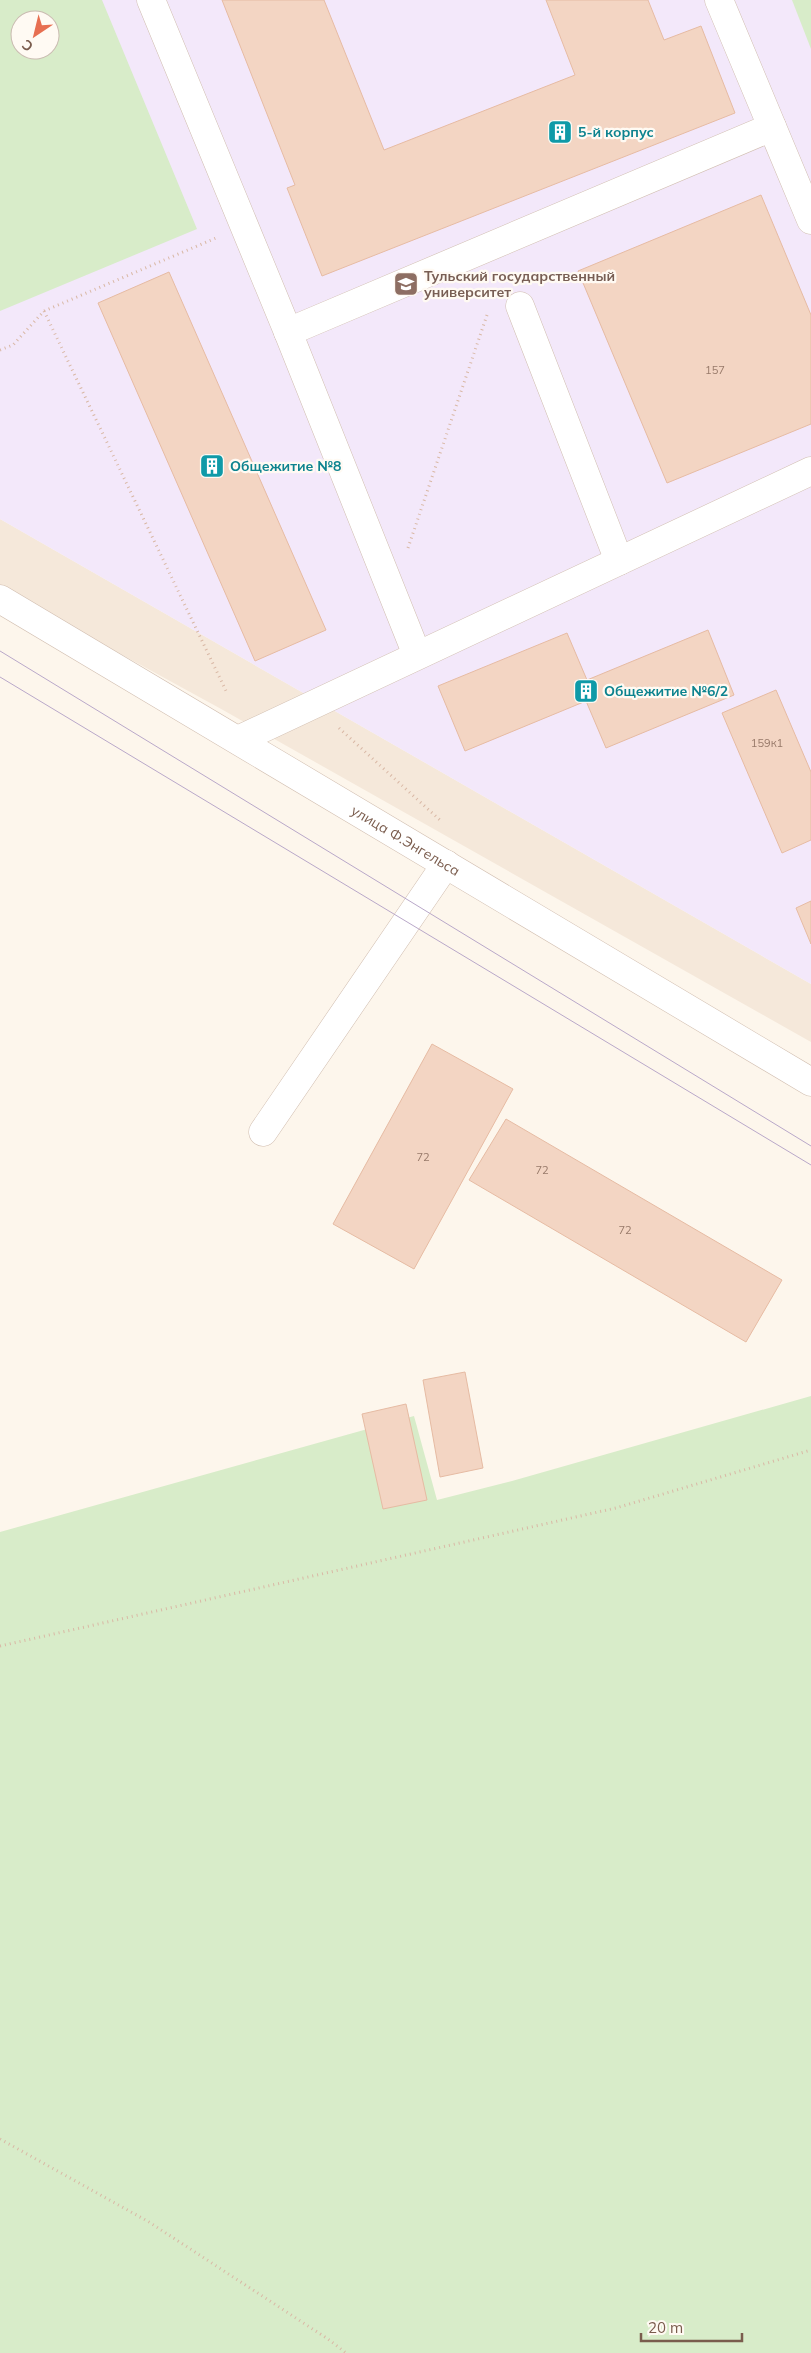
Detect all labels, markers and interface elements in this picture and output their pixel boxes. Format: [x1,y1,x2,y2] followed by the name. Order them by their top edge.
[10,10,60,60] north arrow
[18,36,37,56] text: С
[547,119,573,145] building icon: 5-й корпус
[578,123,654,141] place label: 5-й корпус
[424,267,615,301] place label: Тульский государственный университет
[393,271,419,297] school or university icon: Тульский государственный университет
[705,363,725,377] house number: 157
[199,453,225,479] building icon: Общежитие №8
[230,457,341,475] place label: Общежитие №8
[573,678,599,704] building icon: Общежитие №6/2
[604,682,728,700] place label: Общежитие №6/2
[751,736,783,750] house number: 159к1
[348,801,463,880] street label: улица Ф.Энгельса
[416,1150,430,1164] house number: 72
[535,1163,549,1177] house number: 72
[618,1223,632,1237] house number: 72
[641,2310,742,2342] scale bar
[648,2318,683,2337] text: 20 m

